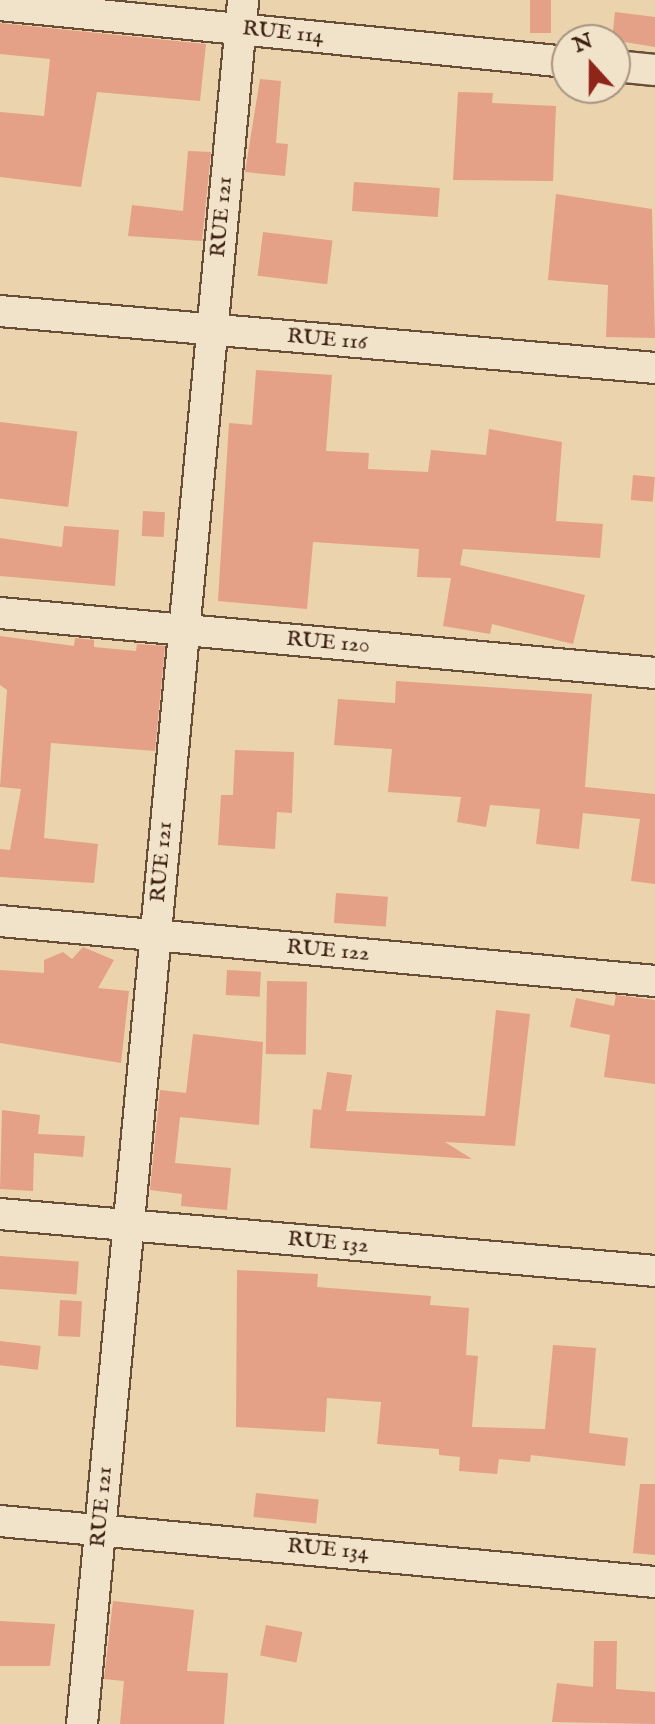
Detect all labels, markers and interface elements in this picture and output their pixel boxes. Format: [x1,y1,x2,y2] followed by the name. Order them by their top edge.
[241,16,325,50] street label: RUE 114
[551,24,631,104] north arrow
[569,27,597,60] text: N
[205,175,239,259] street label: RUE 121
[286,323,368,357] street label: RUE 116
[285,626,371,660] street label: RUE 120
[145,820,179,904] street label: RUE 121
[285,934,371,968] street label: RUE 122
[286,1226,370,1260] street label: RUE 132
[85,1465,119,1549] street label: RUE 121
[286,1533,370,1567] street label: RUE 134

